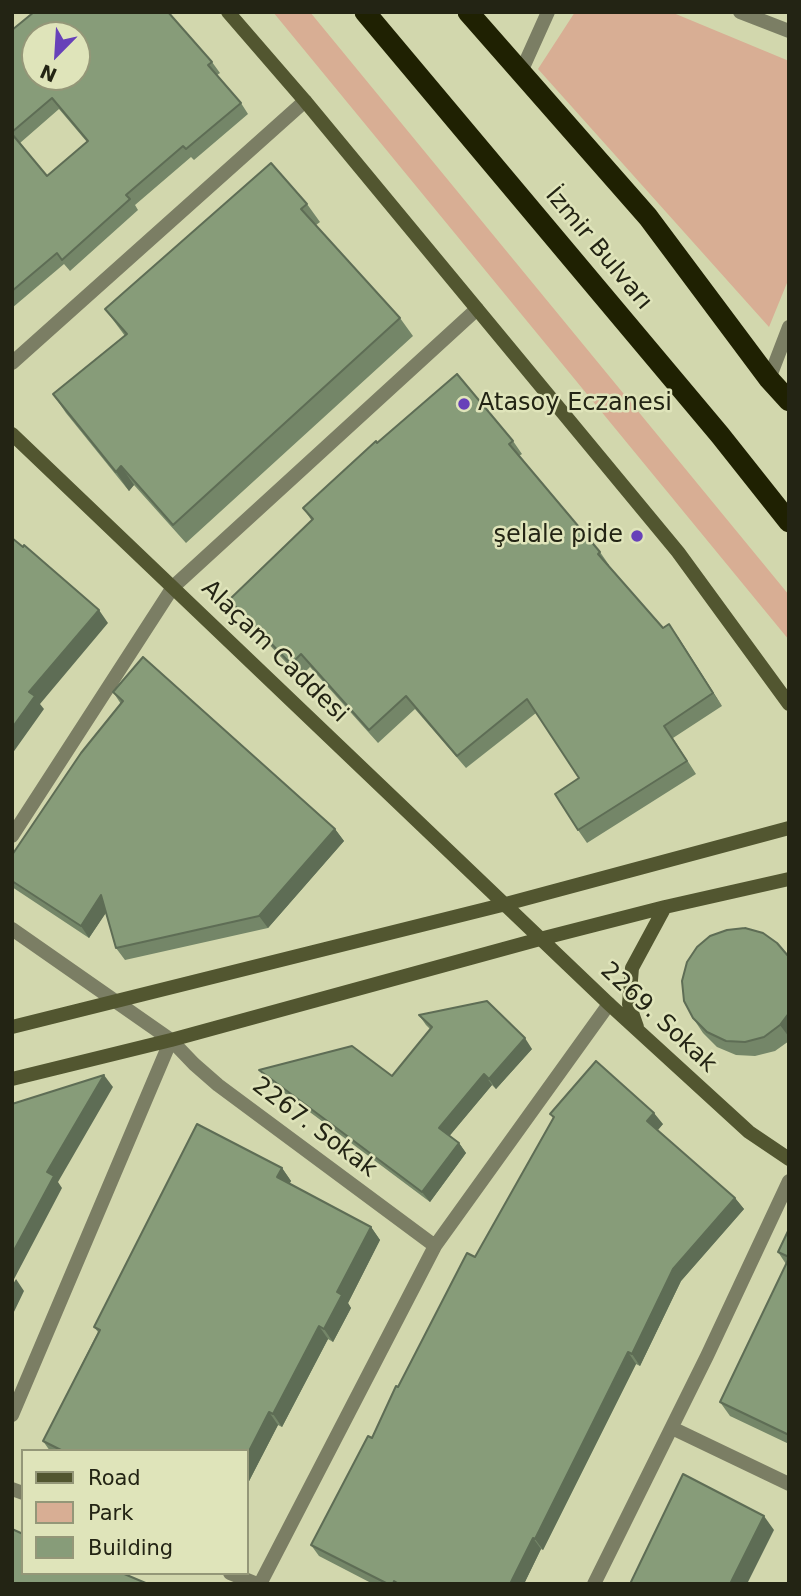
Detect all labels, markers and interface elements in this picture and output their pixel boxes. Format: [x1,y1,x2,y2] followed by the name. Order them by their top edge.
[21,21,91,91] north arrow
[37,60,60,87] text: N
[538,182,658,316] street label: İzmir Bulvarı
[478,390,672,418] place label: Atasoy Eczanesi
[456,396,472,412] marker: Atasoy Eczanesi
[493,522,623,550] place label: şelale pide
[629,528,645,544] marker: şelale pide
[195,575,353,729] street label: Alaçam Caddesi
[594,957,722,1079] street label: 2269. Sokak
[246,1072,382,1184] street label: 2267. Sokak
[21,1449,248,1575] legend
[88,1466,141,1490] text: Road
[88,1501,133,1525] text: Park
[88,1536,173,1560] text: Building

